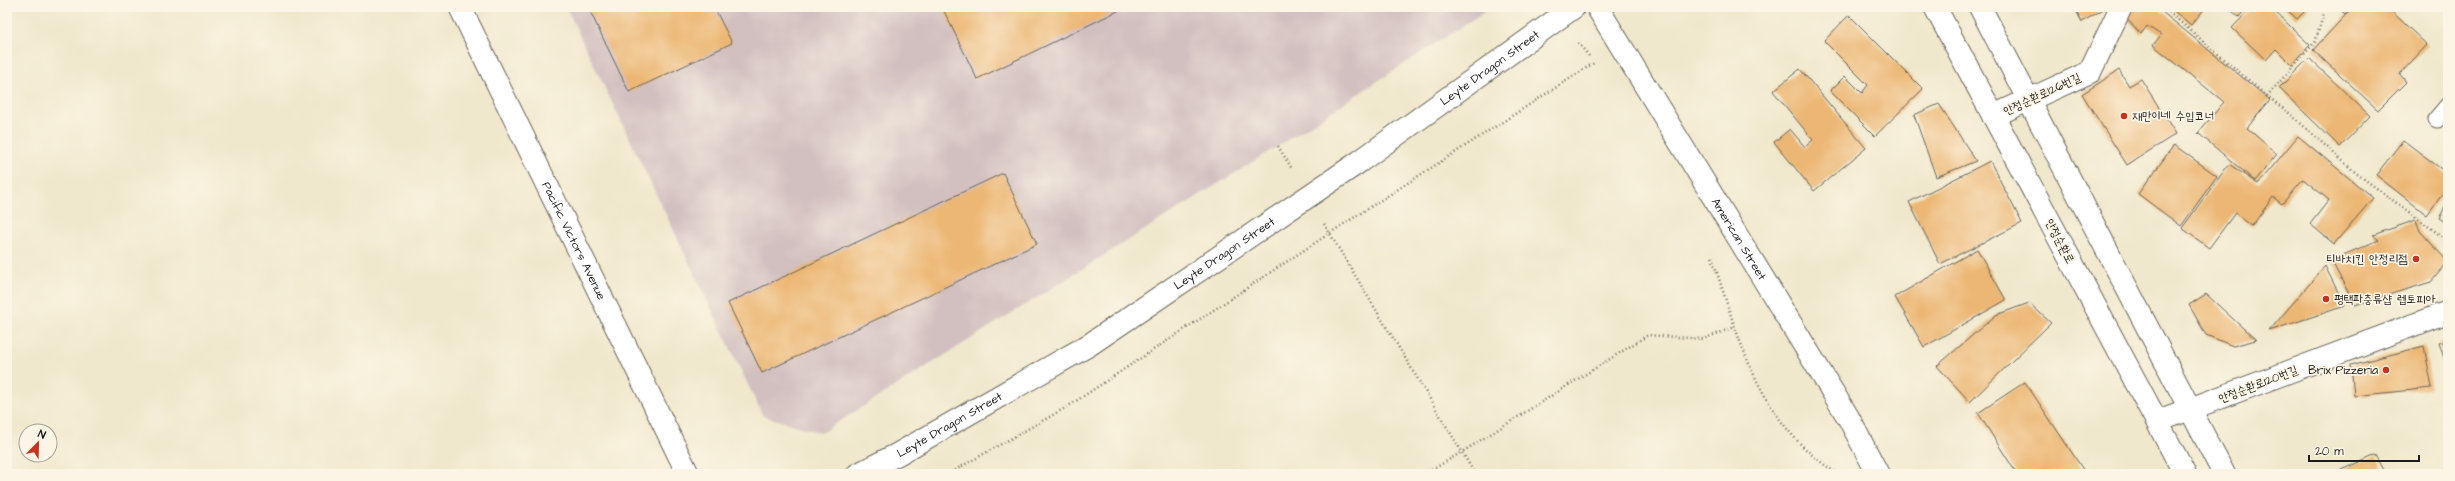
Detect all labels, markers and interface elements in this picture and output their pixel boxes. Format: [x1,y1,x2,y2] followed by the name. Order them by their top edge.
[1437,26,1543,110] street label: Leyte Dragon Street
[2001,69,2084,120] street label: 안정순환로126번길
[2132,108,2214,125] place label: 재만이네 수입코너
[2119,111,2129,121] marker: 재만이네 수입코너
[538,179,610,303] street label: Pacific Victors Avenue
[1707,195,1770,284] street label: American Street
[1171,213,1279,294] street label: Leyte Dragon Street
[2041,216,2078,267] street label: 안정순환로
[2326,251,2408,268] place label: 티바치킨 안정리점
[2411,254,2421,264] marker: 티바치킨 안정리점
[2334,291,2436,308] place label: 평택파충류샵 렙토피아
[2321,294,2331,304] marker: 평택파충류샵 렙토피아
[2216,361,2301,407] street label: 안정순환로120번길
[2308,362,2378,379] place label: Brix Pizzeria
[2381,365,2391,375] marker: Brix Pizzeria
[894,388,1006,462] street label: Leyte Dragon Street
[18,423,58,463] north arrow
[36,426,48,443] text: N
[2309,437,2419,463] scale bar
[2315,443,2344,460] text: 20 m

